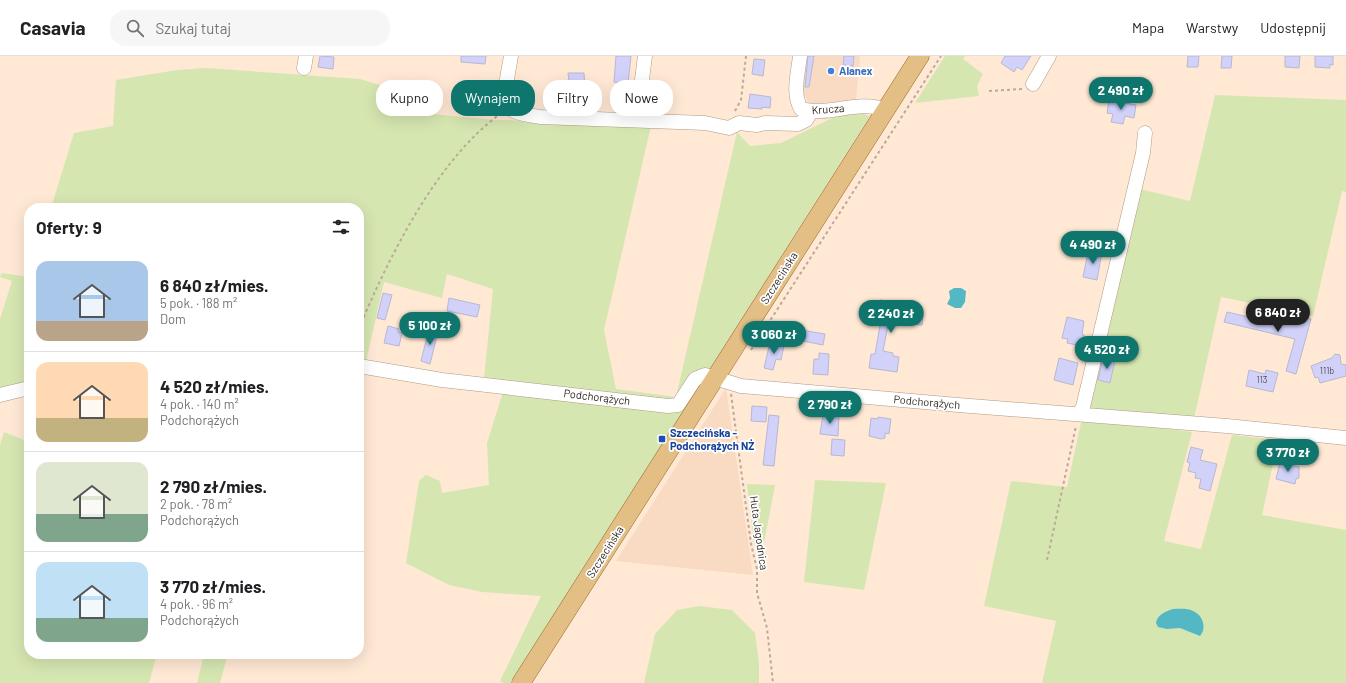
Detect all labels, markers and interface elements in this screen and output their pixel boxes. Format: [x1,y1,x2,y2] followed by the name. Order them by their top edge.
[110,10,390,46] search box
[20,16,86,39] text: Casavia
[124,17,146,39] icon: search
[156,19,231,37] text: Szukaj tutaj
[1132,19,1164,36] text: Mapa
[1186,19,1238,36] text: Warstwy
[1260,19,1326,36] text: Udostępnij
[839,64,873,77] place label: Alanex
[826,66,836,76] marker: Alanex
[1080,77,1162,111] pin: 2 490 zł
[376,80,443,116] chip: Kupno
[451,80,535,116] chip: Wynajem
[543,80,602,116] chip: Filtry
[610,80,673,116] chip: Nowe
[1098,82,1144,98] text: 2 490 zł
[811,101,845,116] street label: Krucza
[330,216,352,238] icon: filters
[36,217,102,237] text: Oferty: 9
[1052,231,1134,265] pin: 4 490 zł
[1070,236,1116,252] text: 4 490 zł
[758,249,800,306] street label: Szczecińska
[160,275,269,295] text: 6 840 zł/mies.
[68,277,116,325] icon: home
[160,295,237,311] text: 5 pok. · 188 m²
[1237,299,1319,333] pin: 6 840 zł
[850,300,932,334] pin: 2 240 zł
[1255,304,1301,320] text: 6 840 zł
[868,305,914,321] text: 2 240 zł
[160,311,186,327] text: Dom
[389,312,471,346] pin: 5 100 zł
[408,317,452,333] text: 5 100 zł
[733,321,815,355] pin: 3 060 zł
[751,326,797,342] text: 3 060 zł
[1066,336,1148,370] pin: 4 520 zł
[1084,341,1130,357] text: 4 520 zł
[1320,365,1334,376] house number: 111b
[1257,374,1268,385] house number: 113
[160,376,269,396] text: 4 520 zł/mies.
[68,378,116,426] icon: home
[563,386,631,407] street label: Podchorążych
[789,391,871,425] pin: 2 790 zł
[893,392,961,411] street label: Podchorążych
[160,396,239,412] text: 4 pok. · 140 m²
[808,396,852,412] text: 2 790 zł
[160,412,239,428] text: Podchorążych
[670,426,754,452] place label: Szczecińska - Podchorążych NŻ
[657,434,667,444] marker: Szczecińska - Podchorążych NŻ
[1247,439,1329,473] pin: 3 770 zł
[1266,444,1310,460] text: 3 770 zł
[160,476,267,496] text: 2 790 zł/mies.
[68,478,116,526] icon: home
[748,495,771,571] street label: Huta Jagodnica
[160,496,232,512] text: 2 pok. · 78 m²
[160,512,239,528] text: Podchorążych
[584,523,626,580] street label: Szczecińska
[160,576,266,596] text: 3 770 zł/mies.
[68,578,116,626] icon: home
[160,596,233,612] text: 4 pok. · 96 m²
[160,612,239,628] text: Podchorążych

